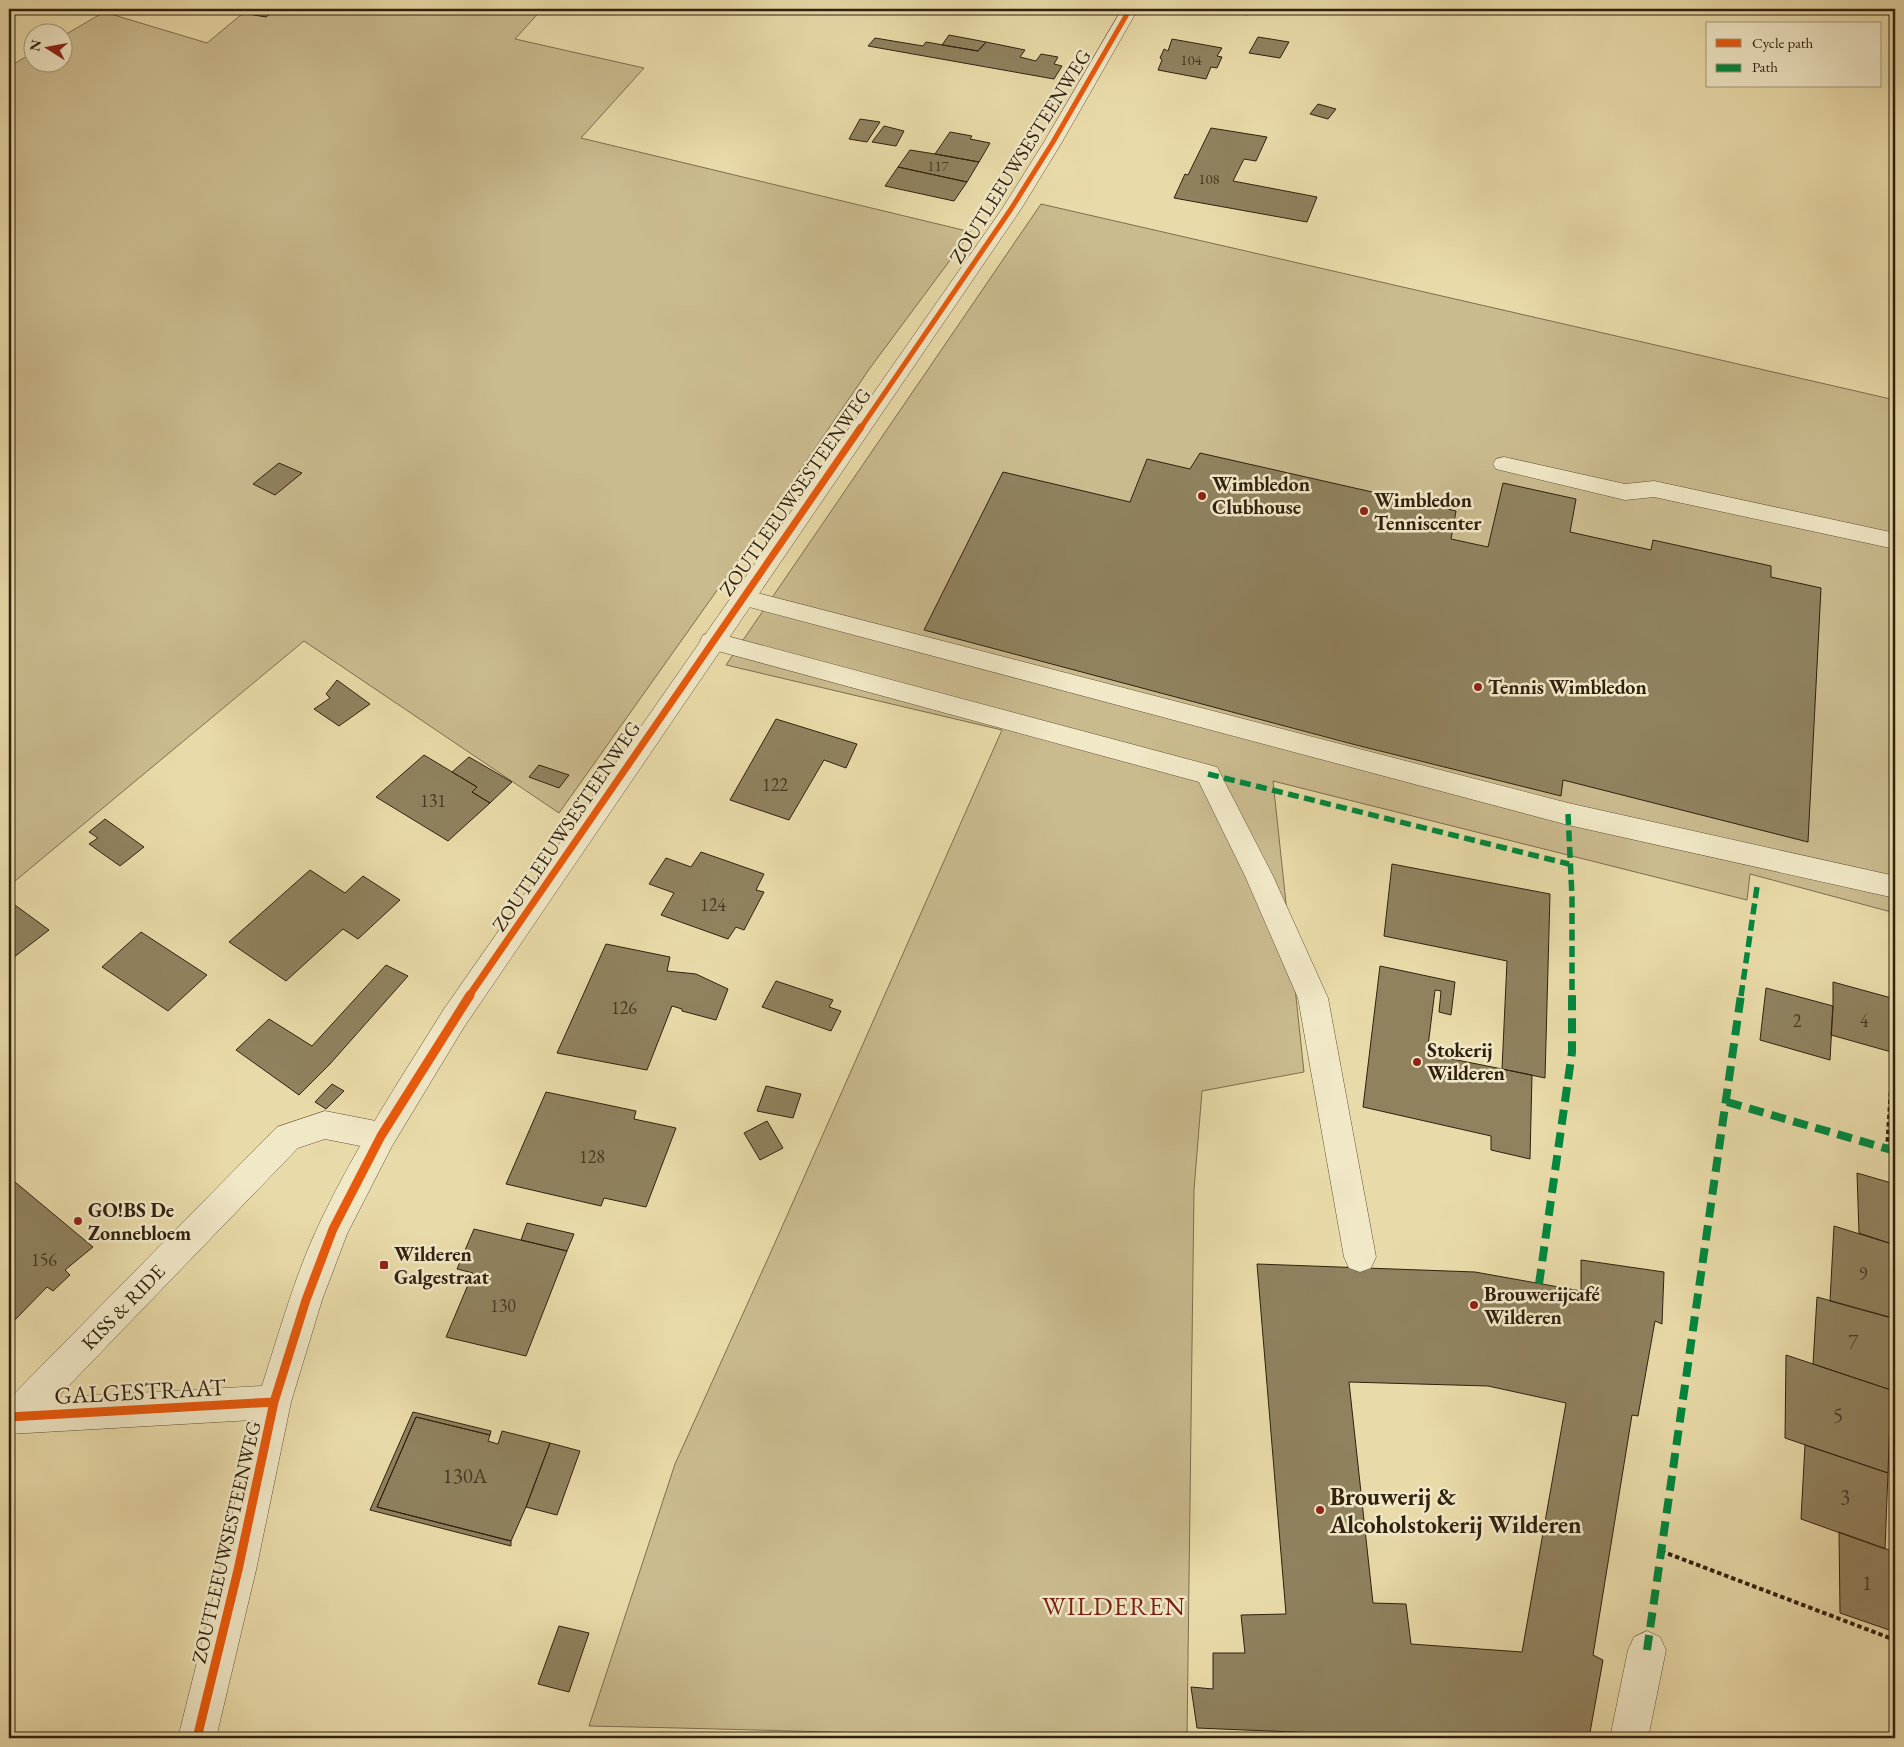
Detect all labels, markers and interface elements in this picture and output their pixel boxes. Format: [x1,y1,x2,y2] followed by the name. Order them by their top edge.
[22,22,72,72] north arrow
[1706,22,1882,88] legend
[1752,33,1814,52] text: Cycle path
[25,38,45,53] text: N
[943,44,1097,268] street label: ZOUTLEEUWSESTEENWEG
[1180,50,1203,69] house number: 104
[1752,57,1778,76] text: Path
[927,156,950,175] house number: 117
[1198,169,1220,188] house number: 108
[713,383,877,601] street label: ZOUTLEEUWSESTEENWEG
[1212,471,1310,520] place label: Wimbledon Clubhouse
[1374,487,1482,536] place label: Wimbledon Tenniscenter
[1196,490,1208,502] marker: Wimbledon Clubhouse
[1358,505,1370,517] marker: Wimbledon Tenniscenter
[1488,674,1647,700] place label: Tennis Wimbledon
[1472,681,1484,693] marker: Tennis Wimbledon
[486,716,646,936] street label: ZOUTLEEUWSESTEENWEG
[762,773,788,796] house number: 122
[420,789,446,812] house number: 131
[700,893,726,916] house number: 124
[611,996,637,1019] house number: 126
[1793,1009,1802,1032] house number: 2
[1860,1009,1869,1032] house number: 4
[1427,1037,1505,1086] place label: Stokerij Wilderen
[1411,1056,1423,1068] marker: Stokerij Wilderen
[579,1145,605,1168] house number: 128
[88,1197,191,1246] place label: GO!BS De Zonnebloem
[72,1215,84,1227] marker: GO!BS De Zonnebloem
[394,1241,490,1290] place label: Wilderen Galgestraat
[31,1248,57,1271] house number: 156
[76,1259,170,1355] street label: KISS & RIDE
[378,1259,390,1271] marker: Wilderen Galgestraat
[1859,1262,1868,1285] house number: 9
[1484,1281,1600,1330] place label: Brouwerijcafé Wilderen
[490,1294,516,1317] house number: 130
[1468,1299,1480,1311] marker: Brouwerijcafé Wilderen
[1848,1328,1859,1355] house number: 7
[54,1371,227,1411] street label: GALGESTRAAT
[1833,1401,1843,1428] house number: 5
[185,1418,267,1666] street label: ZOUTLEEUWSESTEENWEG
[443,1462,488,1489] house number: 130A
[1329,1481,1582,1541] place label: Brouwerij & Alcoholstokerij Wilderen
[1840,1483,1850,1510] house number: 3
[1314,1504,1326,1516] marker: Brouwerij & Alcoholstokerij Wilderen
[1862,1569,1872,1596] house number: 1
[1042,1589,1186,1623] district label: WILDEREN

